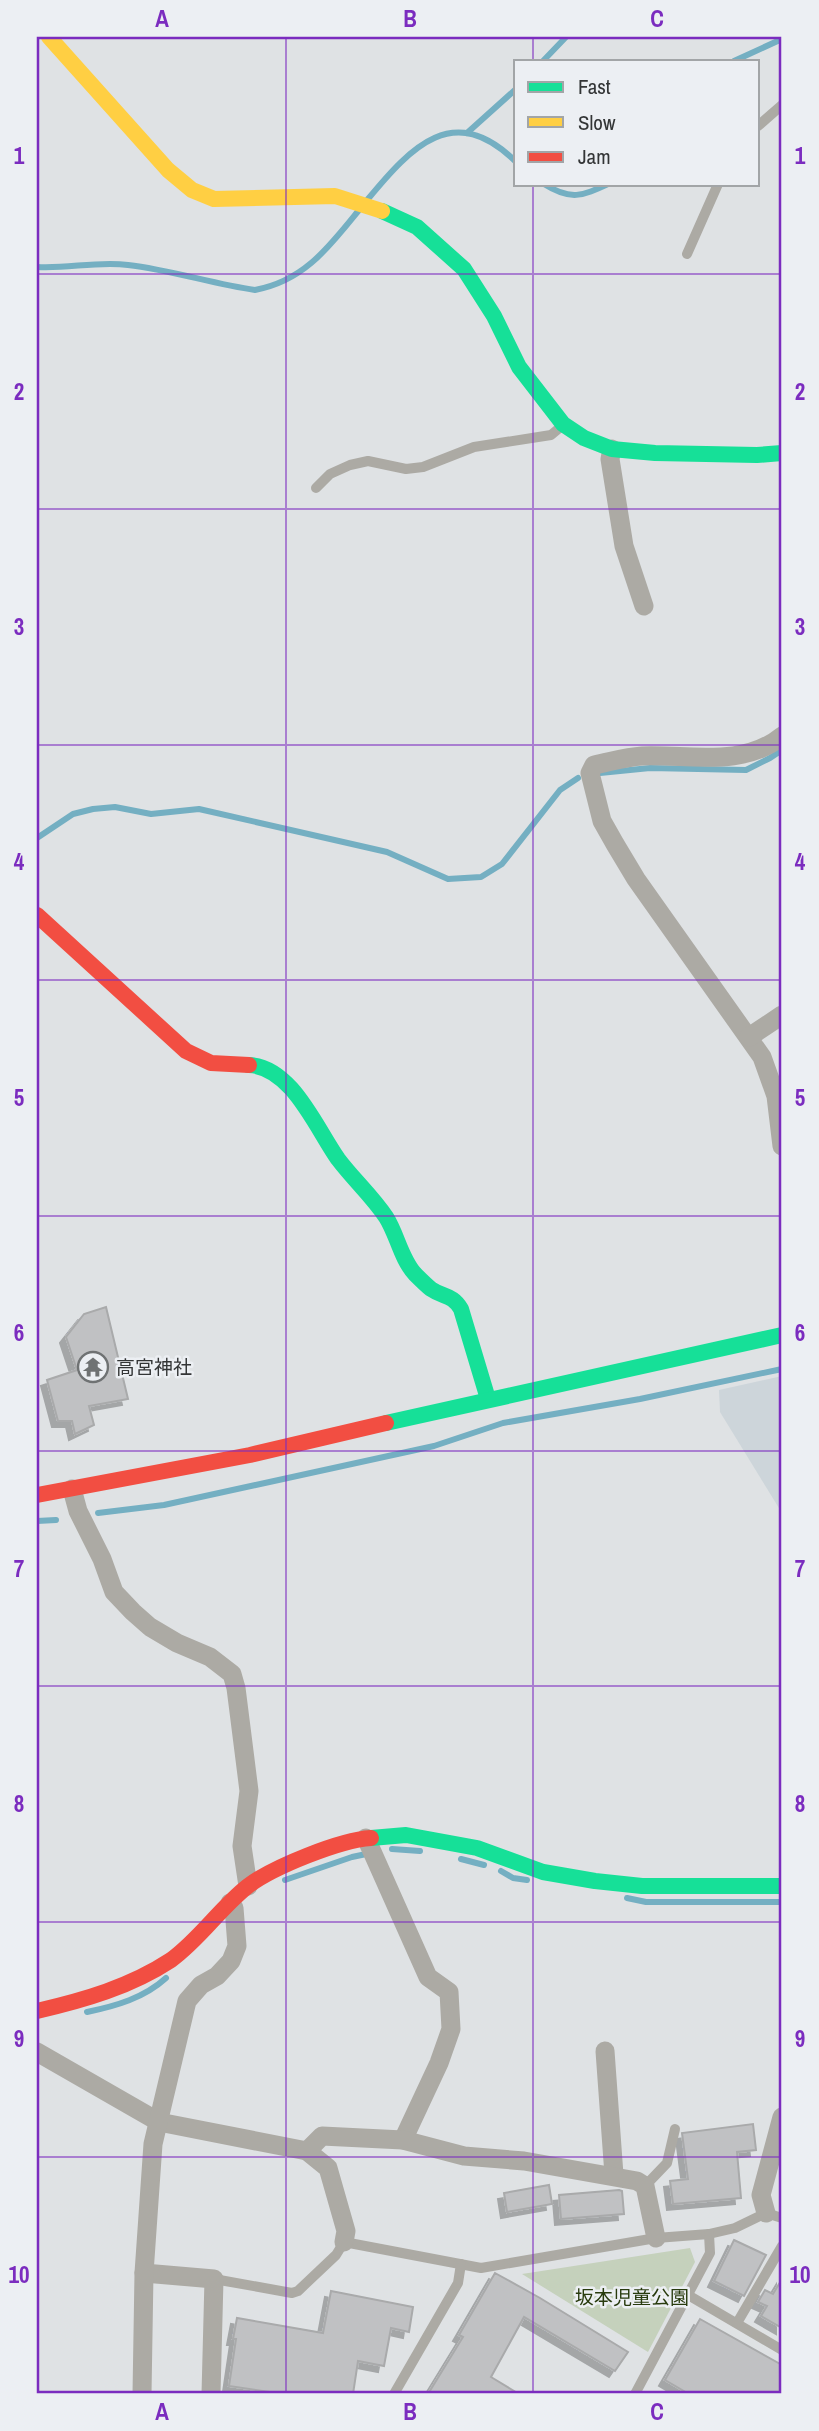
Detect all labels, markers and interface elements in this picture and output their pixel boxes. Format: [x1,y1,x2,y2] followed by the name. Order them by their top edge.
[155,3,169,34] text: A
[403,3,417,34] text: B
[650,3,664,34] text: C
[514,60,760,186] legend
[578,72,611,101] text: Fast
[578,108,616,137] text: Slow
[14,140,25,171] text: 1
[795,140,806,171] text: 1
[578,142,611,171] text: Jam
[14,376,24,407] text: 2
[795,376,805,407] text: 2
[14,611,24,642] text: 3
[795,611,805,642] text: 3
[14,846,25,877] text: 4
[795,846,806,877] text: 4
[14,1082,24,1113] text: 5
[795,1082,805,1113] text: 5
[14,1317,24,1348] text: 6
[795,1317,805,1348] text: 6
[76,1350,110,1384] temple icon: 高宮神社
[116,1354,192,1380] place label: 高宮神社
[14,1553,24,1584] text: 7
[795,1553,805,1584] text: 7
[14,1788,24,1819] text: 8
[795,1788,805,1819] text: 8
[14,2023,24,2054] text: 9
[795,2023,805,2054] text: 9
[9,2259,29,2290] text: 10
[790,2259,810,2290] text: 10
[575,2284,689,2310] park label: 坂本児童公園
[155,2396,169,2427] text: A
[403,2396,417,2427] text: B
[650,2396,664,2427] text: C

